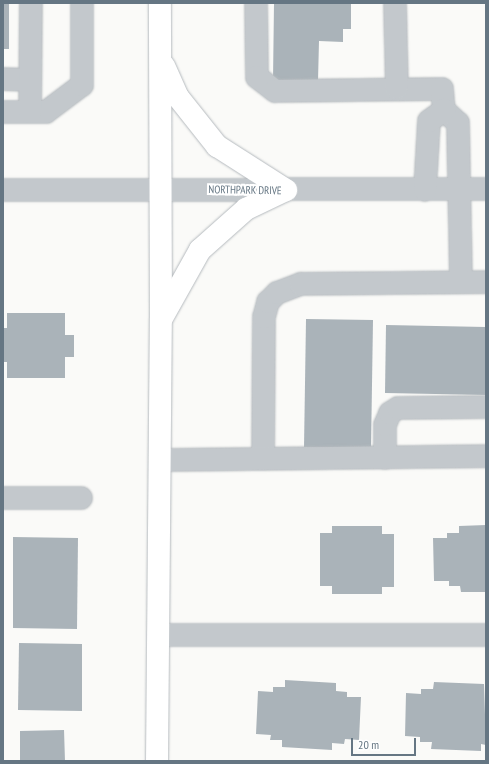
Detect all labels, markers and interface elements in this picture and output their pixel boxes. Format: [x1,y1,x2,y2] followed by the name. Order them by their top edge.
[208,183,282,197] street label: NORTHPARK DRIVE
[353,730,418,756] scale bar
[358,737,379,752] text: 20 m

